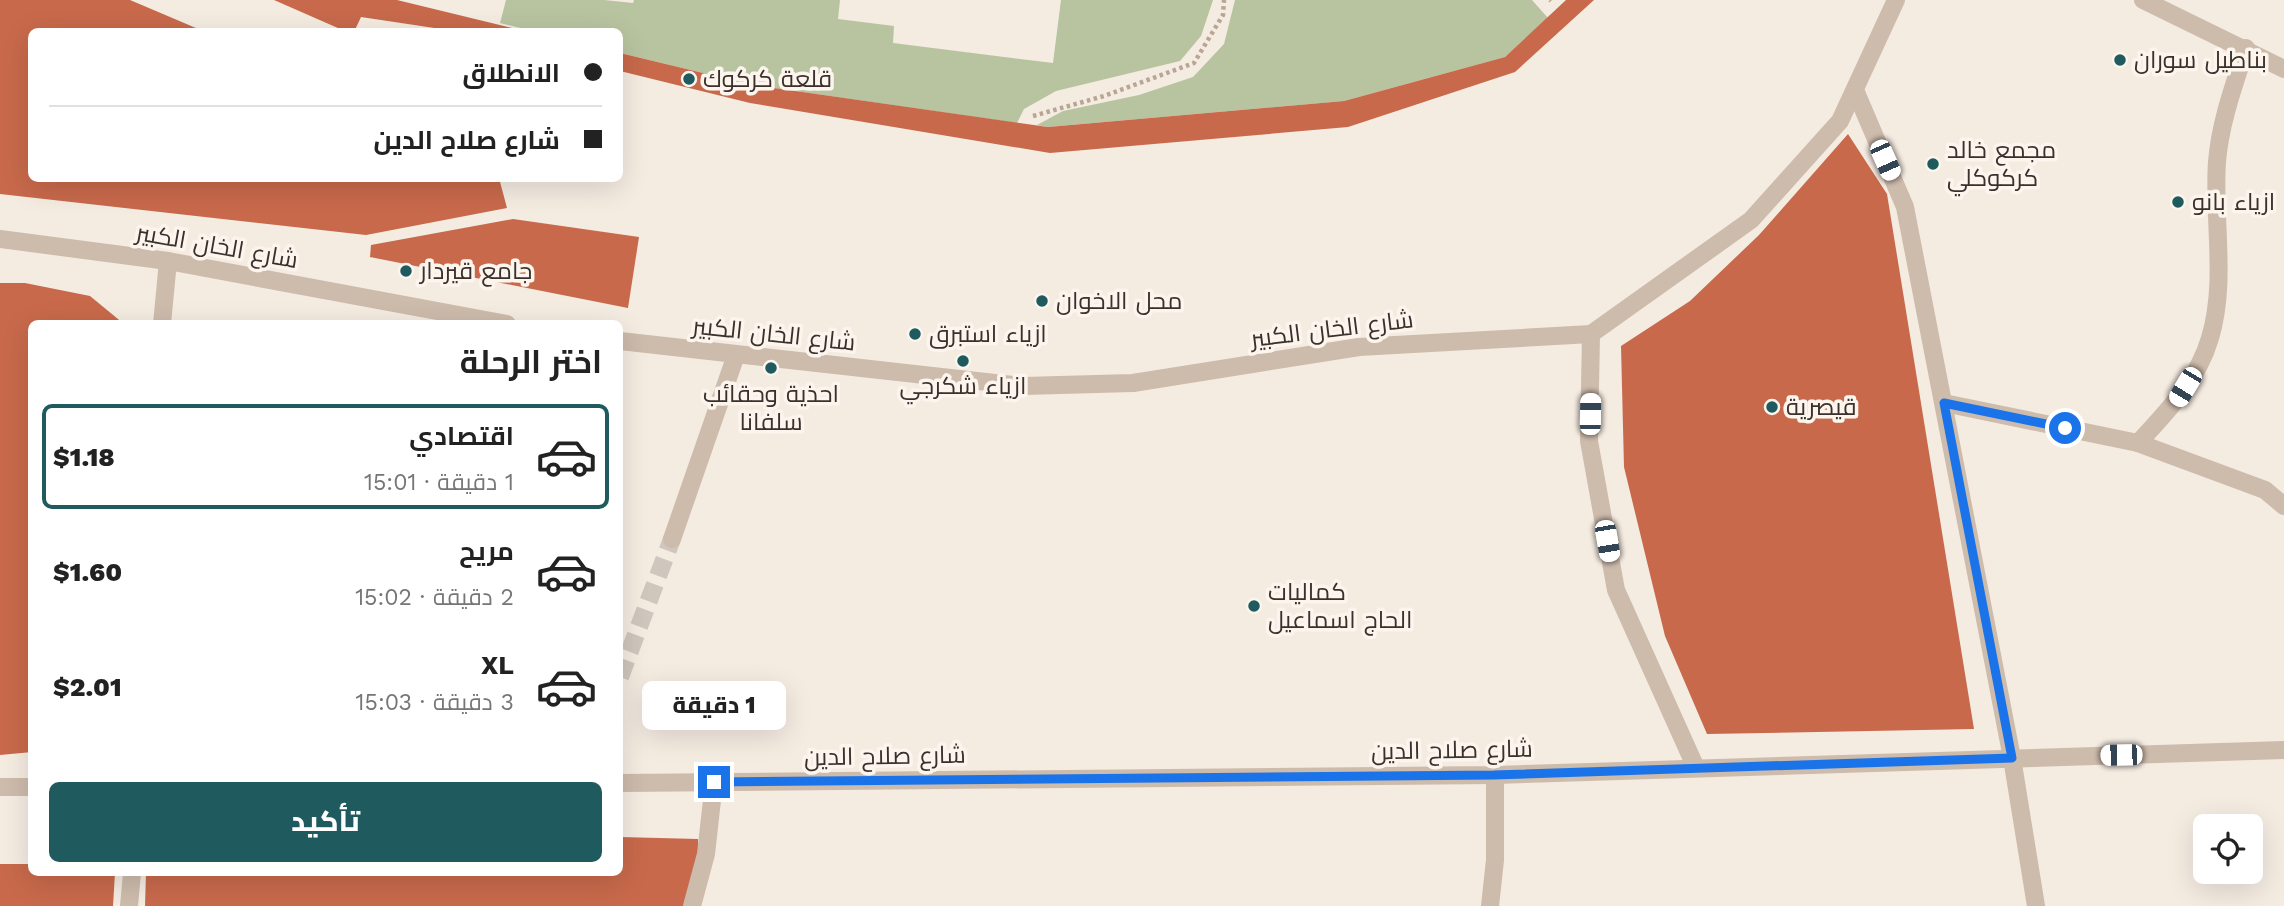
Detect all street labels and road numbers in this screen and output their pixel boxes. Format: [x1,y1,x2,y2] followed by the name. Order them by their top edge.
[132,218,300,276] street label: شارع الخان الكبير
[1247,305,1415,355] street label: شارع الخان الكبير
[689,311,857,358] street label: شارع الخان الكبير
[1371,735,1533,767] street label: شارع صلاح الدين
[804,741,966,773] street label: شارع صلاح الدين

